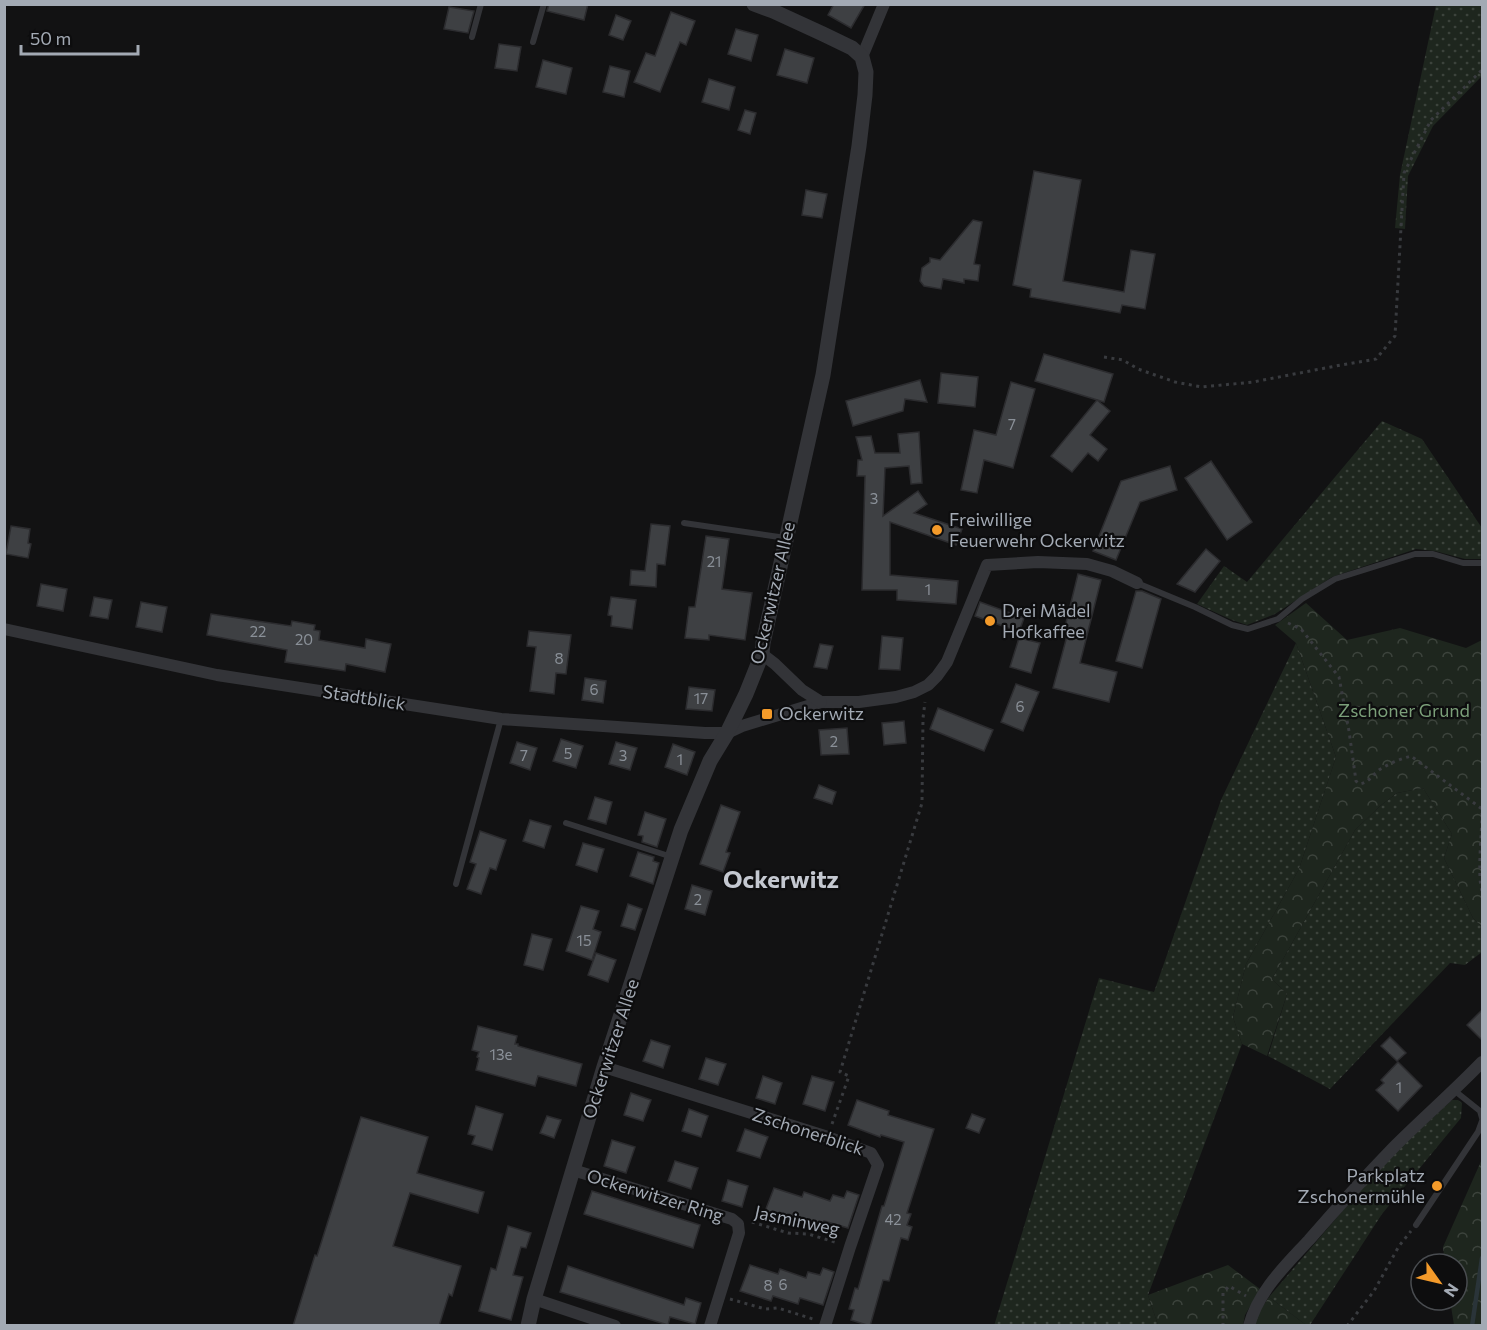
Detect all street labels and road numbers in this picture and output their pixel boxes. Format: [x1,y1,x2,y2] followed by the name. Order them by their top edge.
[745,519,799,666] street label: Ockerwitzer Allee
[321,680,407,714] street label: Stadtblick
[577,976,643,1121] street label: Ockerwitzer Allee
[750,1103,867,1159] street label: Zschonerblick
[584,1164,727,1226] street label: Ockerwitzer Ring
[753,1200,842,1240] street label: Jasminweg

